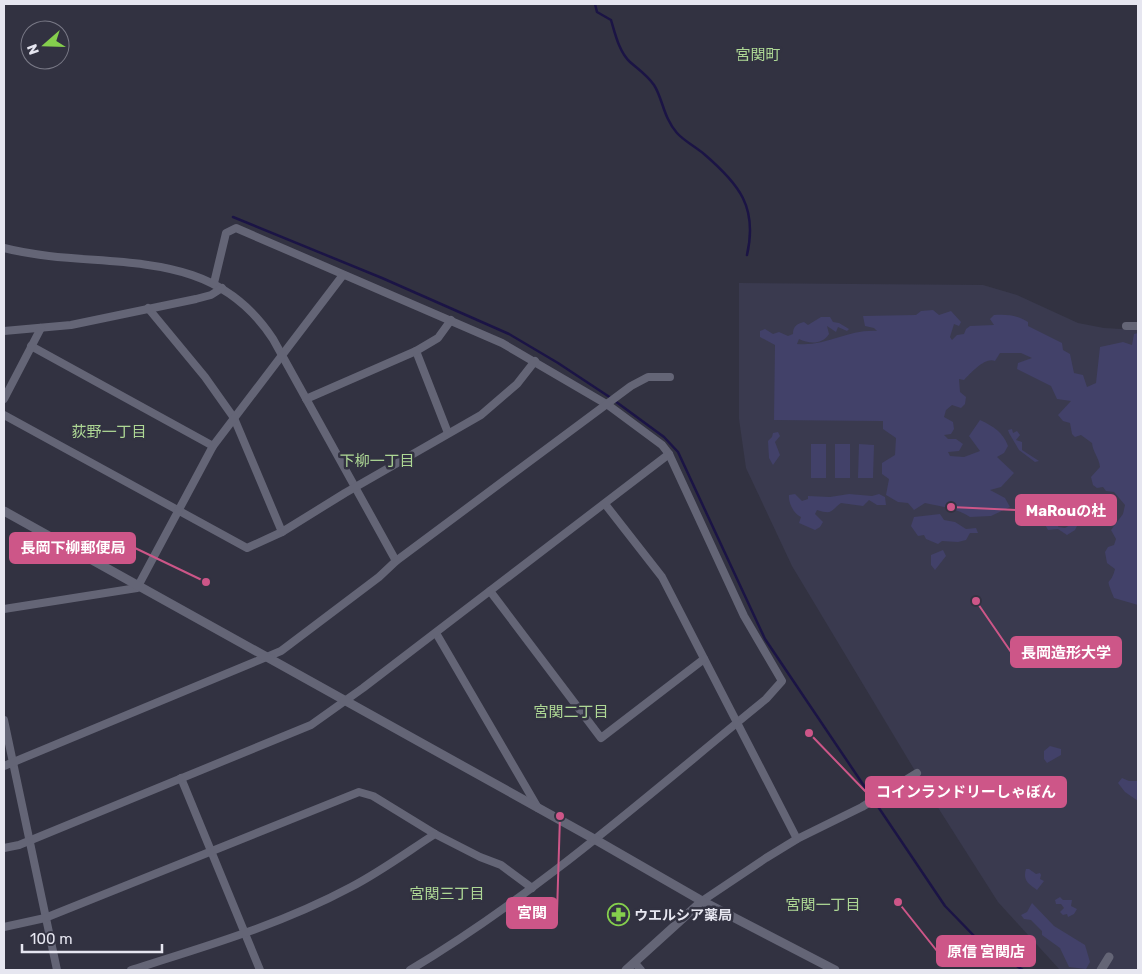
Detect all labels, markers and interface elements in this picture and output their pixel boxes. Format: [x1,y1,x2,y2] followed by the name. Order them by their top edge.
[20,20,70,70] north arrow
[24,42,43,57] text: N
[735,46,781,64] district label: 宮関町
[71,423,147,441] district label: 荻野一丁目
[339,452,415,470] district label: 下柳一丁目
[1016,495,1116,525] callout: MaRouの杜
[1026,502,1106,520] text: MaRouの杜
[10,533,135,563] callout: 長岡下柳郵便局
[20,539,126,557] text: 長岡下柳郵便局
[1011,637,1121,667] callout: 長岡造形大学
[1021,644,1111,662] text: 長岡造形大学
[533,703,609,721] district label: 宮関二丁目
[866,777,1066,807] callout: コインランドリーしゃぼん
[876,783,1056,801] text: コインランドリーしゃぼん
[409,885,485,903] district label: 宮関三丁目
[785,896,861,914] district label: 宮関一丁目
[507,898,557,928] callout: 宮関
[606,903,630,927] pharmacy icon: ウエルシア薬局
[517,904,547,922] text: 宮関
[634,907,732,924] place label: ウエルシア薬局
[22,922,162,954] scale bar
[30,930,72,948] text: 100 m
[937,936,1035,966] callout: 原信 宮関店
[947,943,1025,961] text: 原信 宮関店

